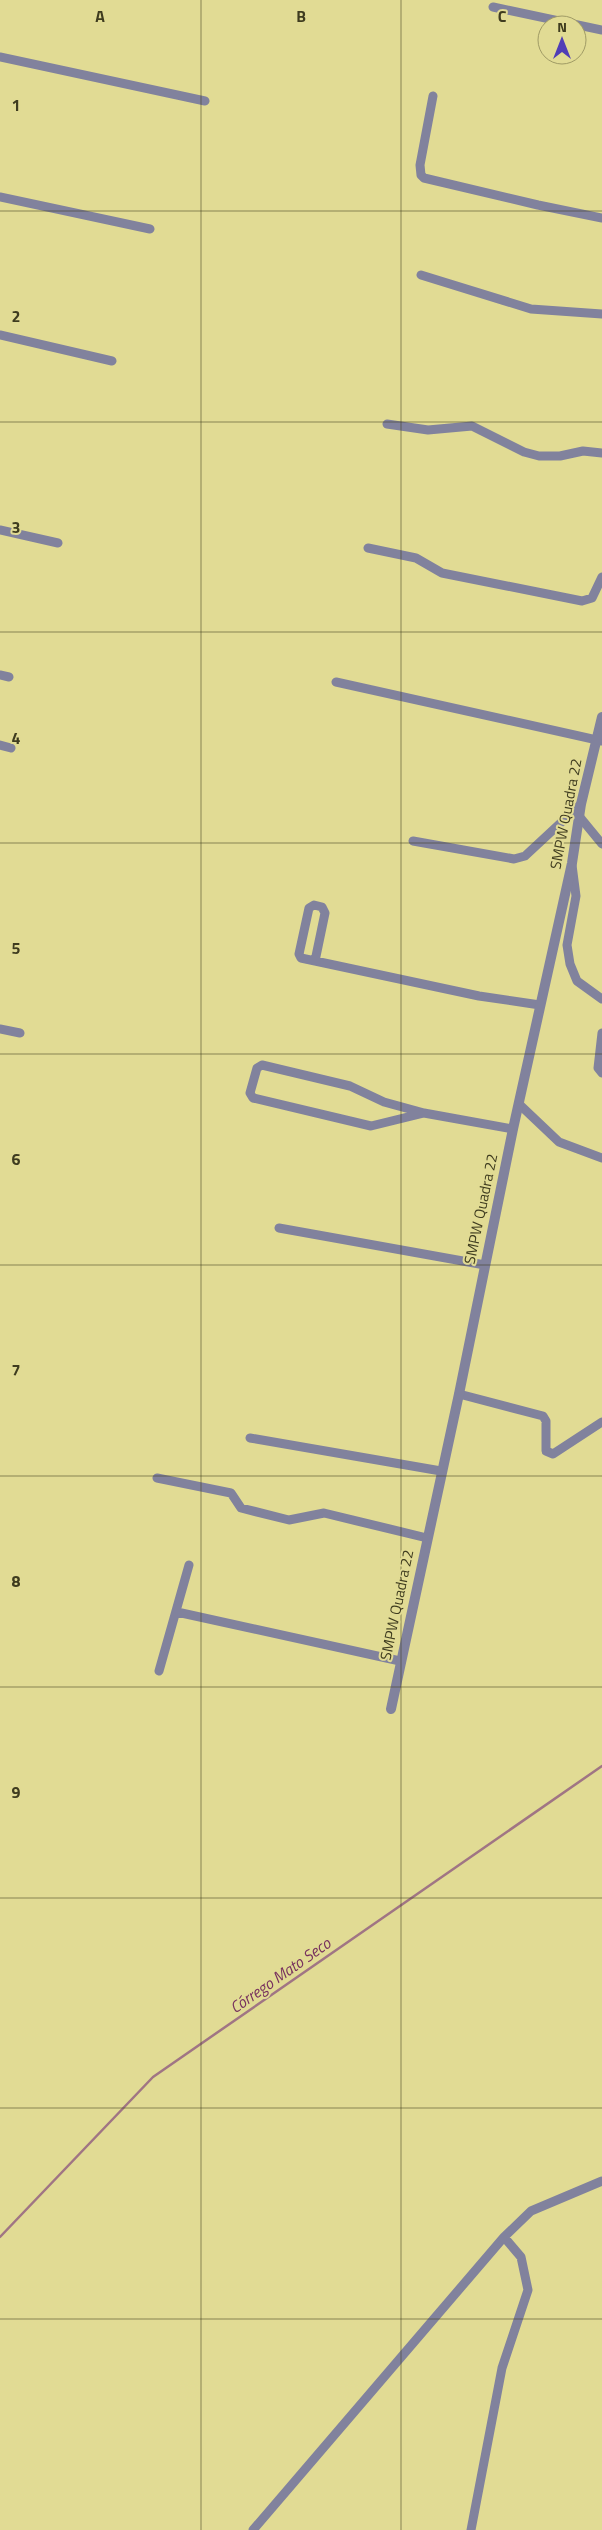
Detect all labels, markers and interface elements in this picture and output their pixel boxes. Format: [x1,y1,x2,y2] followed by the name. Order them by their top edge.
[95,4,105,28] text: A
[296,4,306,28] text: B
[498,4,507,28] text: C
[537,15,587,65] north arrow
[557,16,567,37] text: N
[12,93,20,117] text: 1
[12,304,20,328] text: 2
[12,515,20,539] text: 3
[12,726,21,750] text: 4
[544,757,588,871] street label: SMPW Quadra 22
[12,936,21,960] text: 5
[12,1147,21,1171] text: 6
[458,1152,503,1266] street label: SMPW Quadra 22
[12,1358,20,1382] text: 7
[374,1548,419,1662] street label: SMPW Quadra 22
[12,1569,21,1593] text: 8
[12,1780,21,1804] text: 9
[225,1931,336,2019] water label: Córrego Mato Seco

